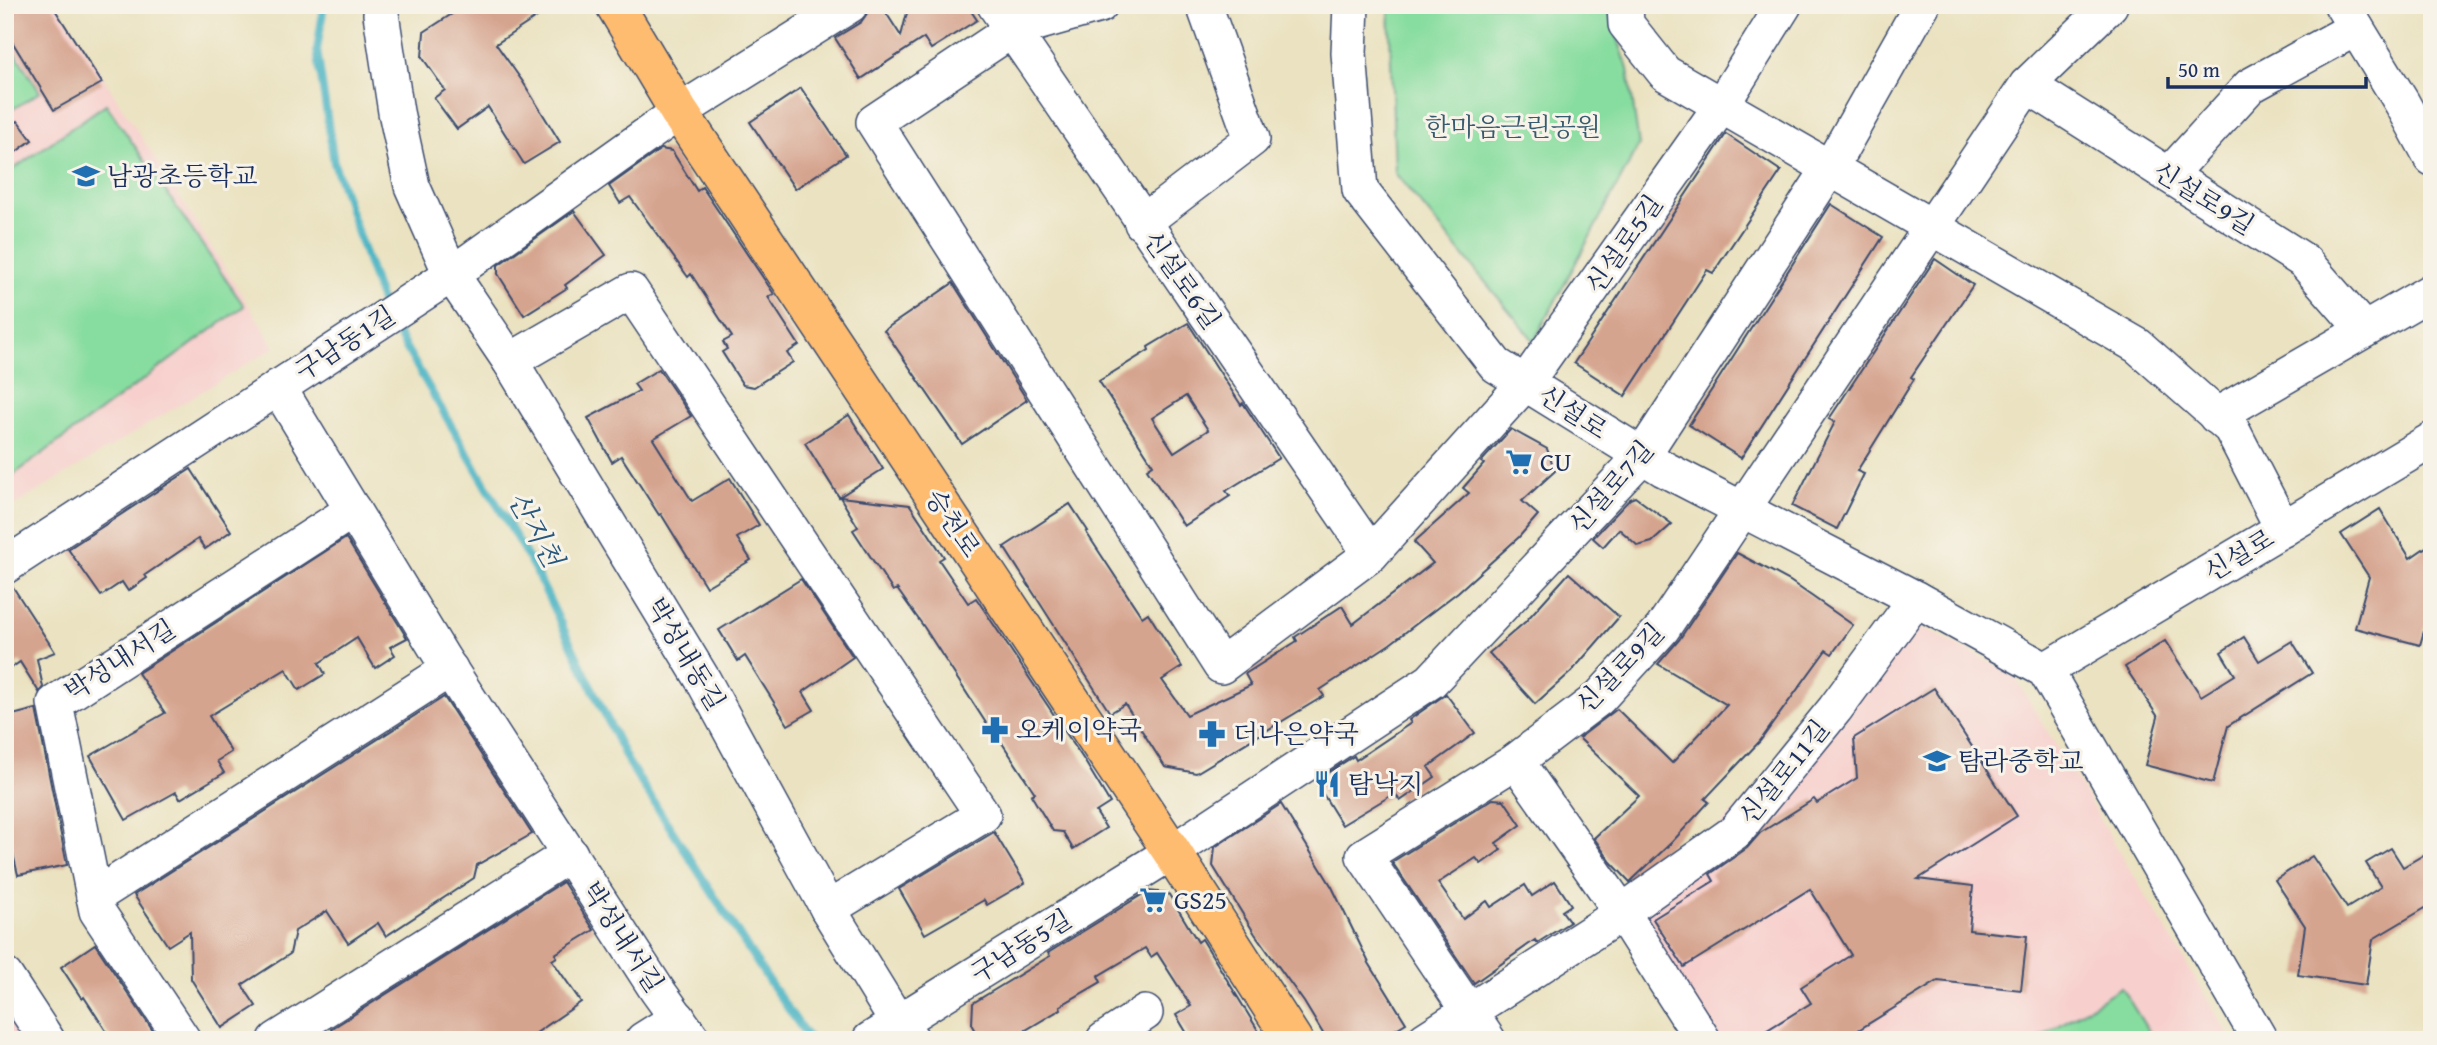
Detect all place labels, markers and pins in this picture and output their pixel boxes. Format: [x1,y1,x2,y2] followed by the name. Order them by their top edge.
[107,156,258,195] place label: 남광초등학교
[71,161,101,191] school or university icon: 남광초등학교
[1540,442,1571,481] place label: CU
[1504,447,1534,477] supermarket icon: CU
[1016,710,1142,749] place label: 오케이약국
[1233,714,1359,753] place label: 더나은약국
[980,715,1010,745] pharmacy icon: 오케이약국
[1197,719,1227,749] pharmacy icon: 더나은약국
[1958,741,2084,780] place label: 탐라중학교
[1922,746,1952,776] school or university icon: 탐라중학교
[1348,764,1423,803] place label: 탐낙지
[1312,769,1342,799] restaurant icon: 탐낙지
[1174,880,1227,919] place label: GS25
[1138,885,1168,915] supermarket icon: GS25

